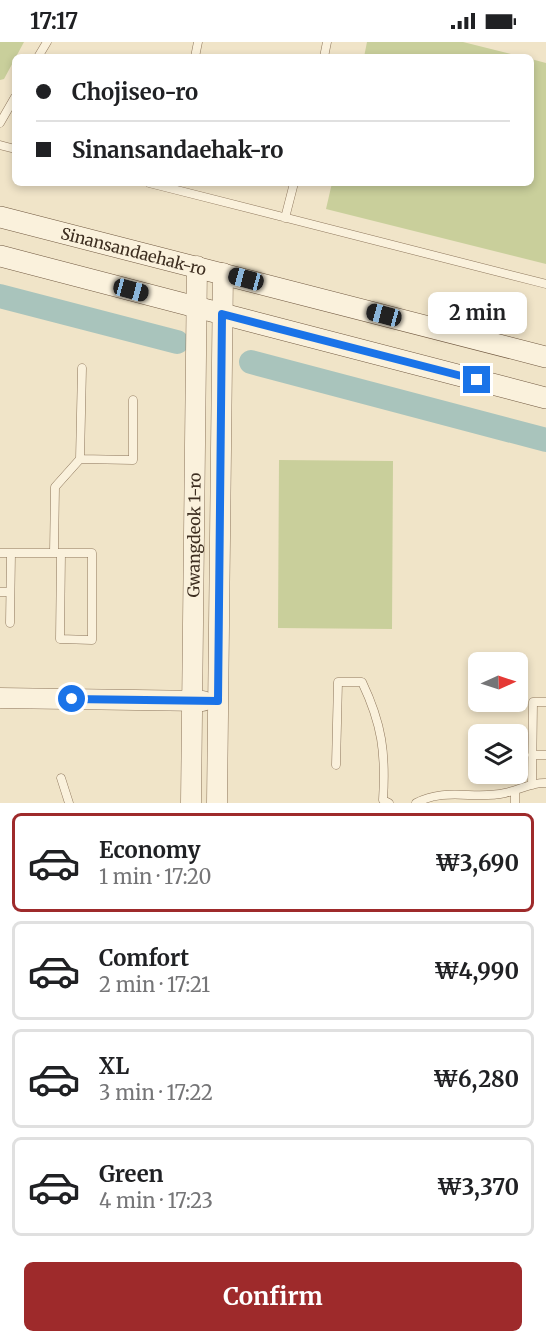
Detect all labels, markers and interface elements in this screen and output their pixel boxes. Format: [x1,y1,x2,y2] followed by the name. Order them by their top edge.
[30,7,78,35] text: 17:17
[72,78,198,106] text: Chojiseo-ro
[72,136,283,164] text: Sinansandaehak-ro
[59,223,209,280] street label: Sinansandaehak-ro
[226,266,266,292] car
[111,277,151,303] car
[428,293,526,335] callout: 2 min
[449,300,506,325] text: 2 min
[364,302,404,328] car
[463,366,490,393] route end
[183,473,205,598] street label: Gwangdeok 1-ro
[468,652,528,712] north arrow
[468,652,528,784] map controls
[58,685,85,712] route start
[468,724,528,784] button: layers
[27,836,81,890] icon: car
[99,836,200,864] text: Economy
[436,849,519,877] text: ₩3,690
[99,864,211,889] text: 1 min · 17:20
[27,944,81,998] icon: car
[99,944,189,972] text: Comfort
[434,957,519,985] text: ₩4,990
[99,972,210,997] text: 2 min · 17:21
[27,1052,81,1106] icon: car
[99,1052,129,1080] text: XL
[434,1065,519,1093] text: ₩6,280
[99,1080,213,1105] text: 3 min · 17:22
[27,1160,81,1214] icon: car
[99,1160,163,1188] text: Green
[437,1173,519,1201] text: ₩3,370
[99,1188,213,1213] text: 4 min · 17:23
[24,1262,522,1331] button: Confirm

